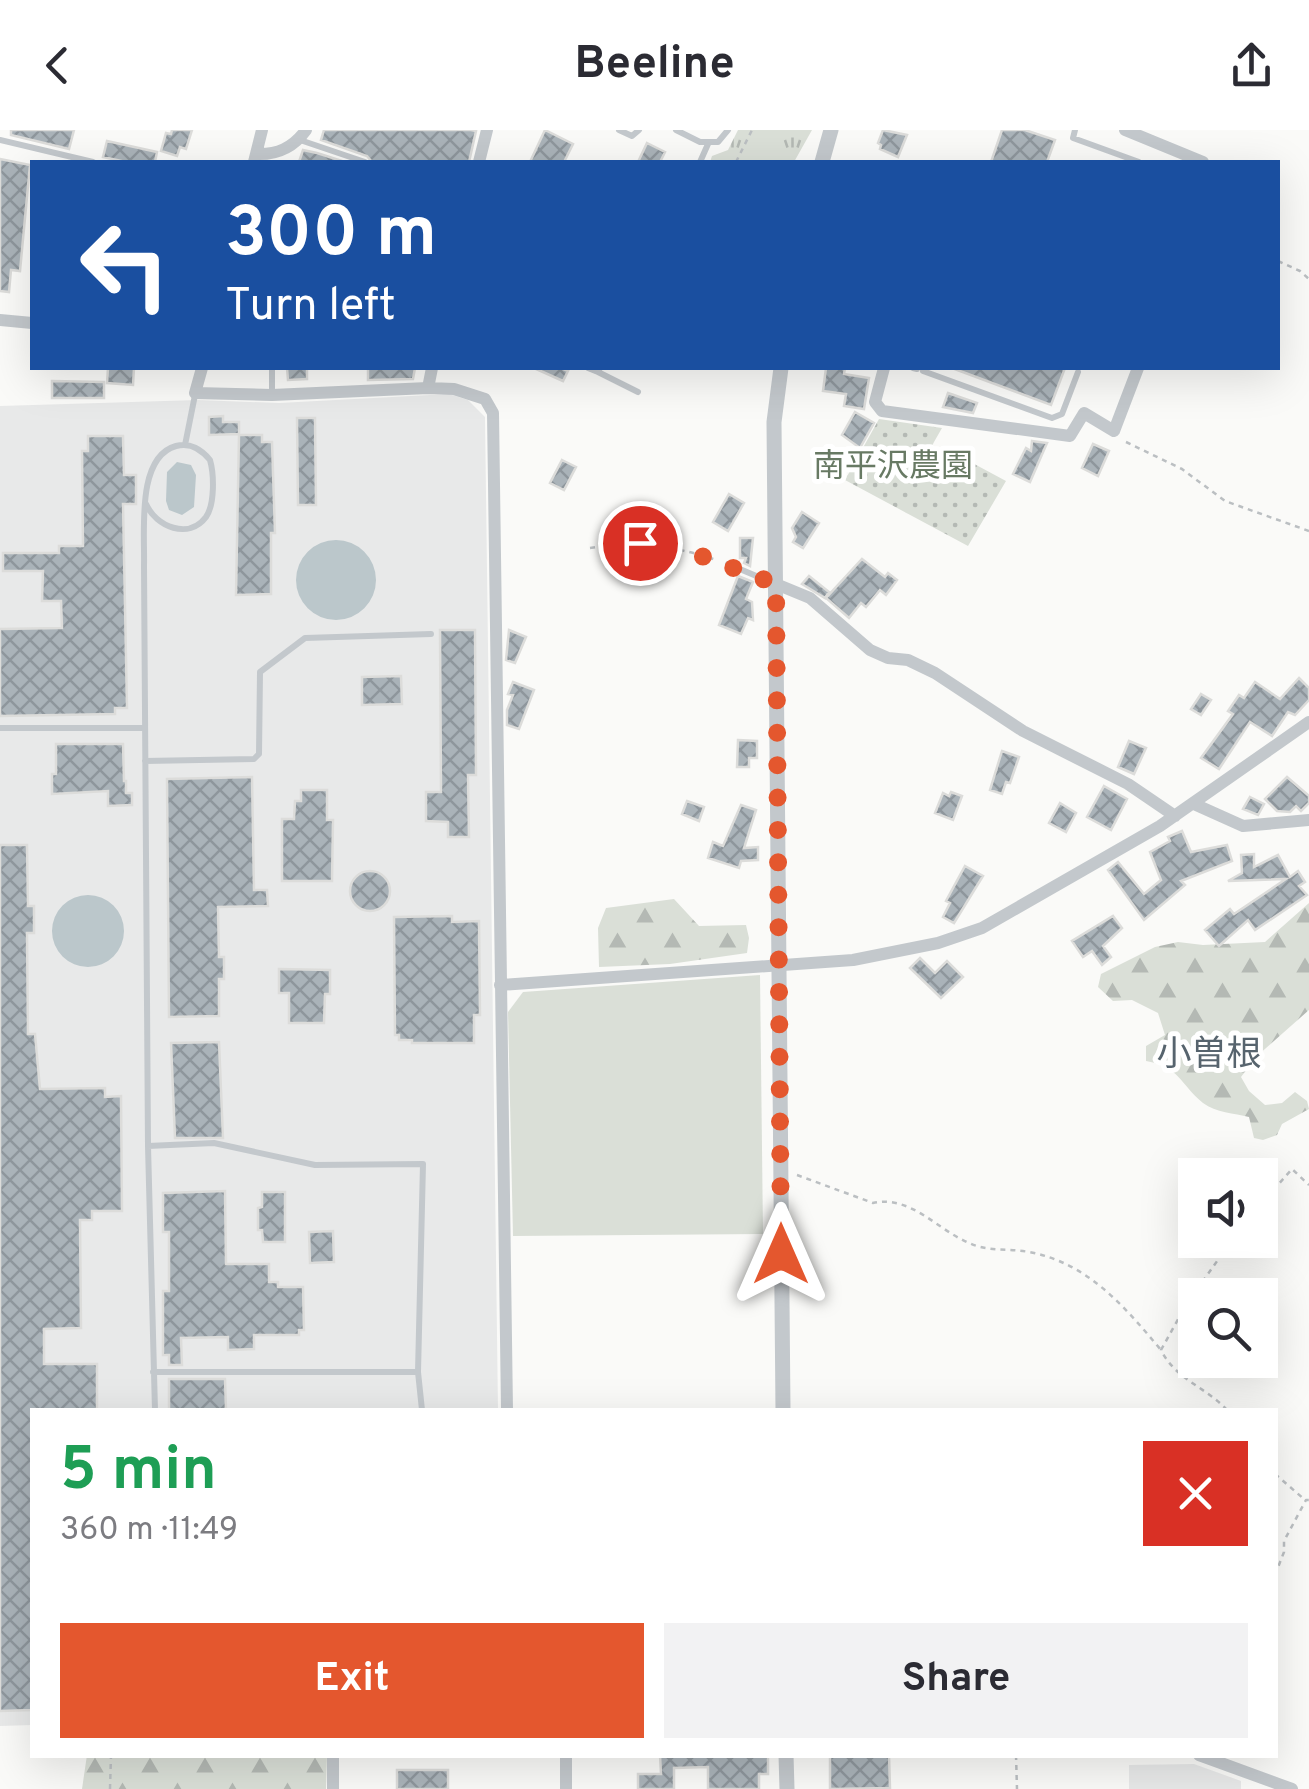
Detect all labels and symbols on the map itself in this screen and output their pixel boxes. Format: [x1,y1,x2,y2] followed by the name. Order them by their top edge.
[813,448,973,488] park label: 南平沢農園
[598,501,683,586] pin
[1156,1034,1262,1078] district label: 小曽根
[729,1202,833,1306] position arrow

